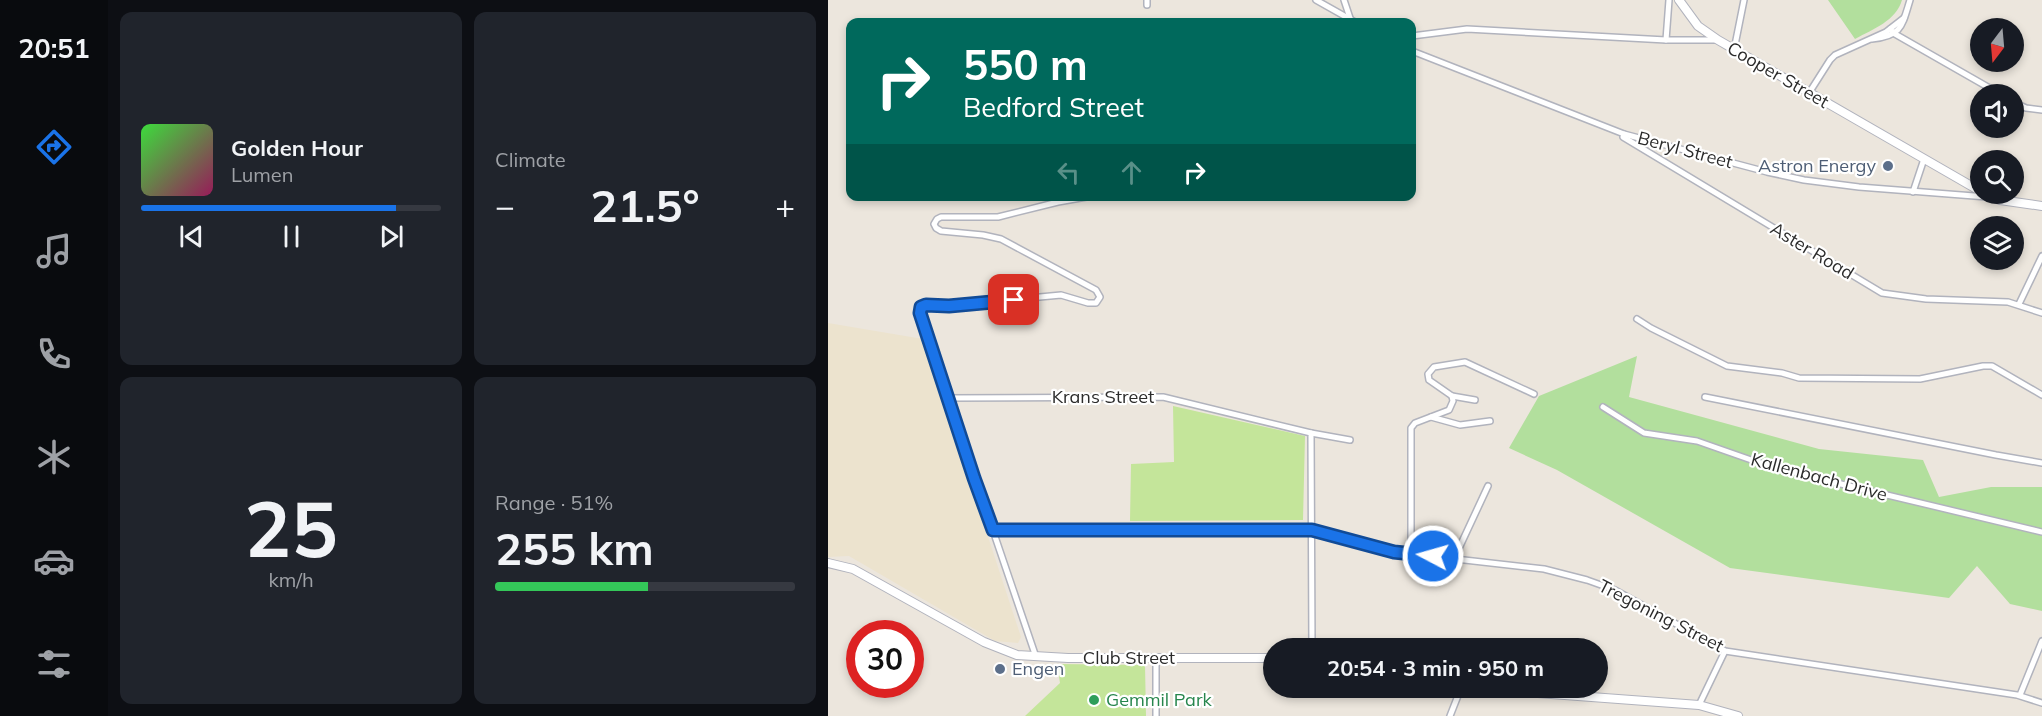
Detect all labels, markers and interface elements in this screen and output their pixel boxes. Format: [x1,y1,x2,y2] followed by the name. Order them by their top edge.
[1970,18,2024,72] north arrow
[1970,18,2024,270] map controls
[18,31,90,65] text: 20:51
[1723,36,1833,113] street label: Cooper Street
[963,38,1088,91] text: 550 m
[864,42,942,120] icon: right
[1970,84,2024,138] button: sound
[963,90,1144,124] text: Bedford Street
[33,126,75,168] icon: directions
[1635,126,1735,173] street label: Beryl Street
[231,134,363,162] text: Golden Hour
[495,147,566,172] text: Climate
[1970,150,2024,204] button: search
[1758,154,1876,177] place label: Astron Energy
[1052,156,1085,189] icon: left
[1115,156,1148,189] icon: ahead
[1178,156,1211,189] icon: right
[1881,159,1895,173] marker: Astron Energy
[231,162,293,187] text: Lumen
[590,177,700,233] text: 21.5°
[495,185,515,226] text: −
[775,185,795,226] text: +
[1970,216,2024,270] button: layers
[1766,217,1858,284] street label: Aster Road
[175,220,208,253] icon: previous
[275,220,308,253] icon: pause
[375,220,408,253] icon: next
[33,230,75,272] icon: music
[988,274,1039,325] pin
[997,283,1030,316] icon: arrive
[33,333,75,375] icon: phone
[1052,385,1154,408] street label: Krans Street
[33,436,75,478] icon: climate
[1748,447,1890,506] street label: Kallenbach Drive
[244,479,338,577] text: 25
[495,490,613,515] text: Range · 51%
[495,520,654,576] text: 255 km
[1401,524,1465,588] position arrow
[33,540,75,582] icon: car
[268,567,314,592] text: km/h
[1595,574,1728,657] street label: Tregoning Street
[846,620,924,698] speed limit sign: 30
[33,643,75,685] icon: filters
[1083,646,1175,669] street label: Club Street
[1327,654,1544,682] text: 20:54 · 3 min · 950 m
[1012,657,1064,680] place label: Engen
[993,662,1007,676] marker: Engen
[1106,688,1212,711] place label: Gemmil Park
[1087,693,1101,707] marker: Gemmil Park

